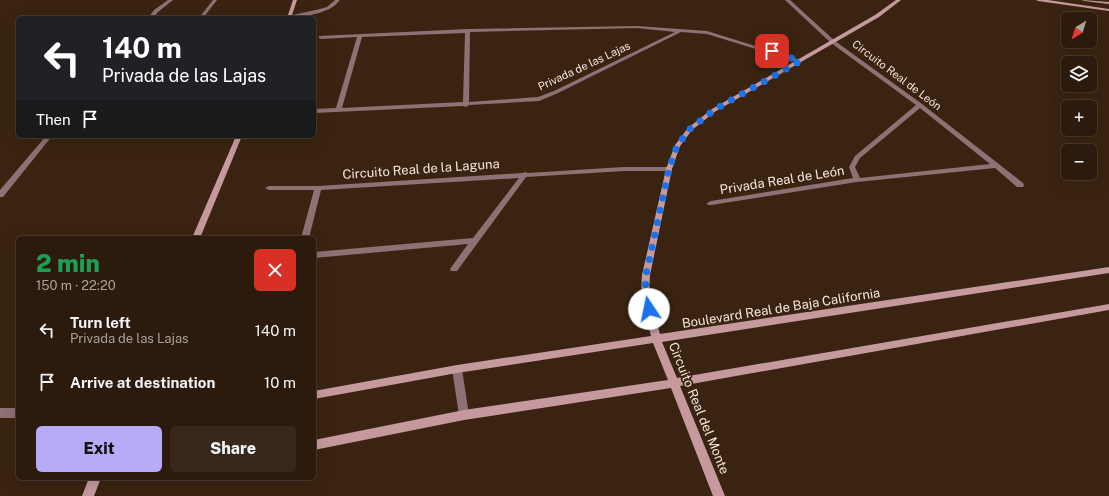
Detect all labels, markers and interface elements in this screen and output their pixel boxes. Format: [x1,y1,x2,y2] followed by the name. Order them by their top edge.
[1061,12,1097,48] north arrow
[1061,12,1097,180] map controls
[102,31,182,64] text: 140 m
[36,32,88,84] icon: left
[755,34,789,68] pin
[850,38,944,112] street label: Circuito Real de León
[536,39,632,93] street label: Privada de las Lajas
[761,40,783,62] icon: arrive
[1061,56,1097,92] button: layers
[102,65,266,86] text: Privada de las Lajas
[1061,100,1097,136] button: +
[79,108,101,130] icon: arrive
[36,111,71,128] text: Then
[1061,144,1097,180] button: −
[342,156,500,182] street label: Circuito Real de la Laguna
[719,163,845,197] street label: Privada Real de León
[36,249,100,277] text: 2 min
[254,249,296,291] button: close
[36,278,116,293] text: 150 m · 22:20
[681,285,881,331] street label: Boulevard Real de Baja California
[628,288,670,330] position arrow
[70,314,131,331] text: Turn left
[36,319,58,341] icon: left
[255,322,296,339] text: 140 m
[70,331,189,346] text: Privada de las Lajas
[666,340,732,476] street label: Circuito Real del Monte
[36,371,58,393] icon: arrive
[70,374,215,391] text: Arrive at destination
[264,374,296,391] text: 10 m
[36,426,162,472] button: Exit
[170,426,296,472] button: Share

